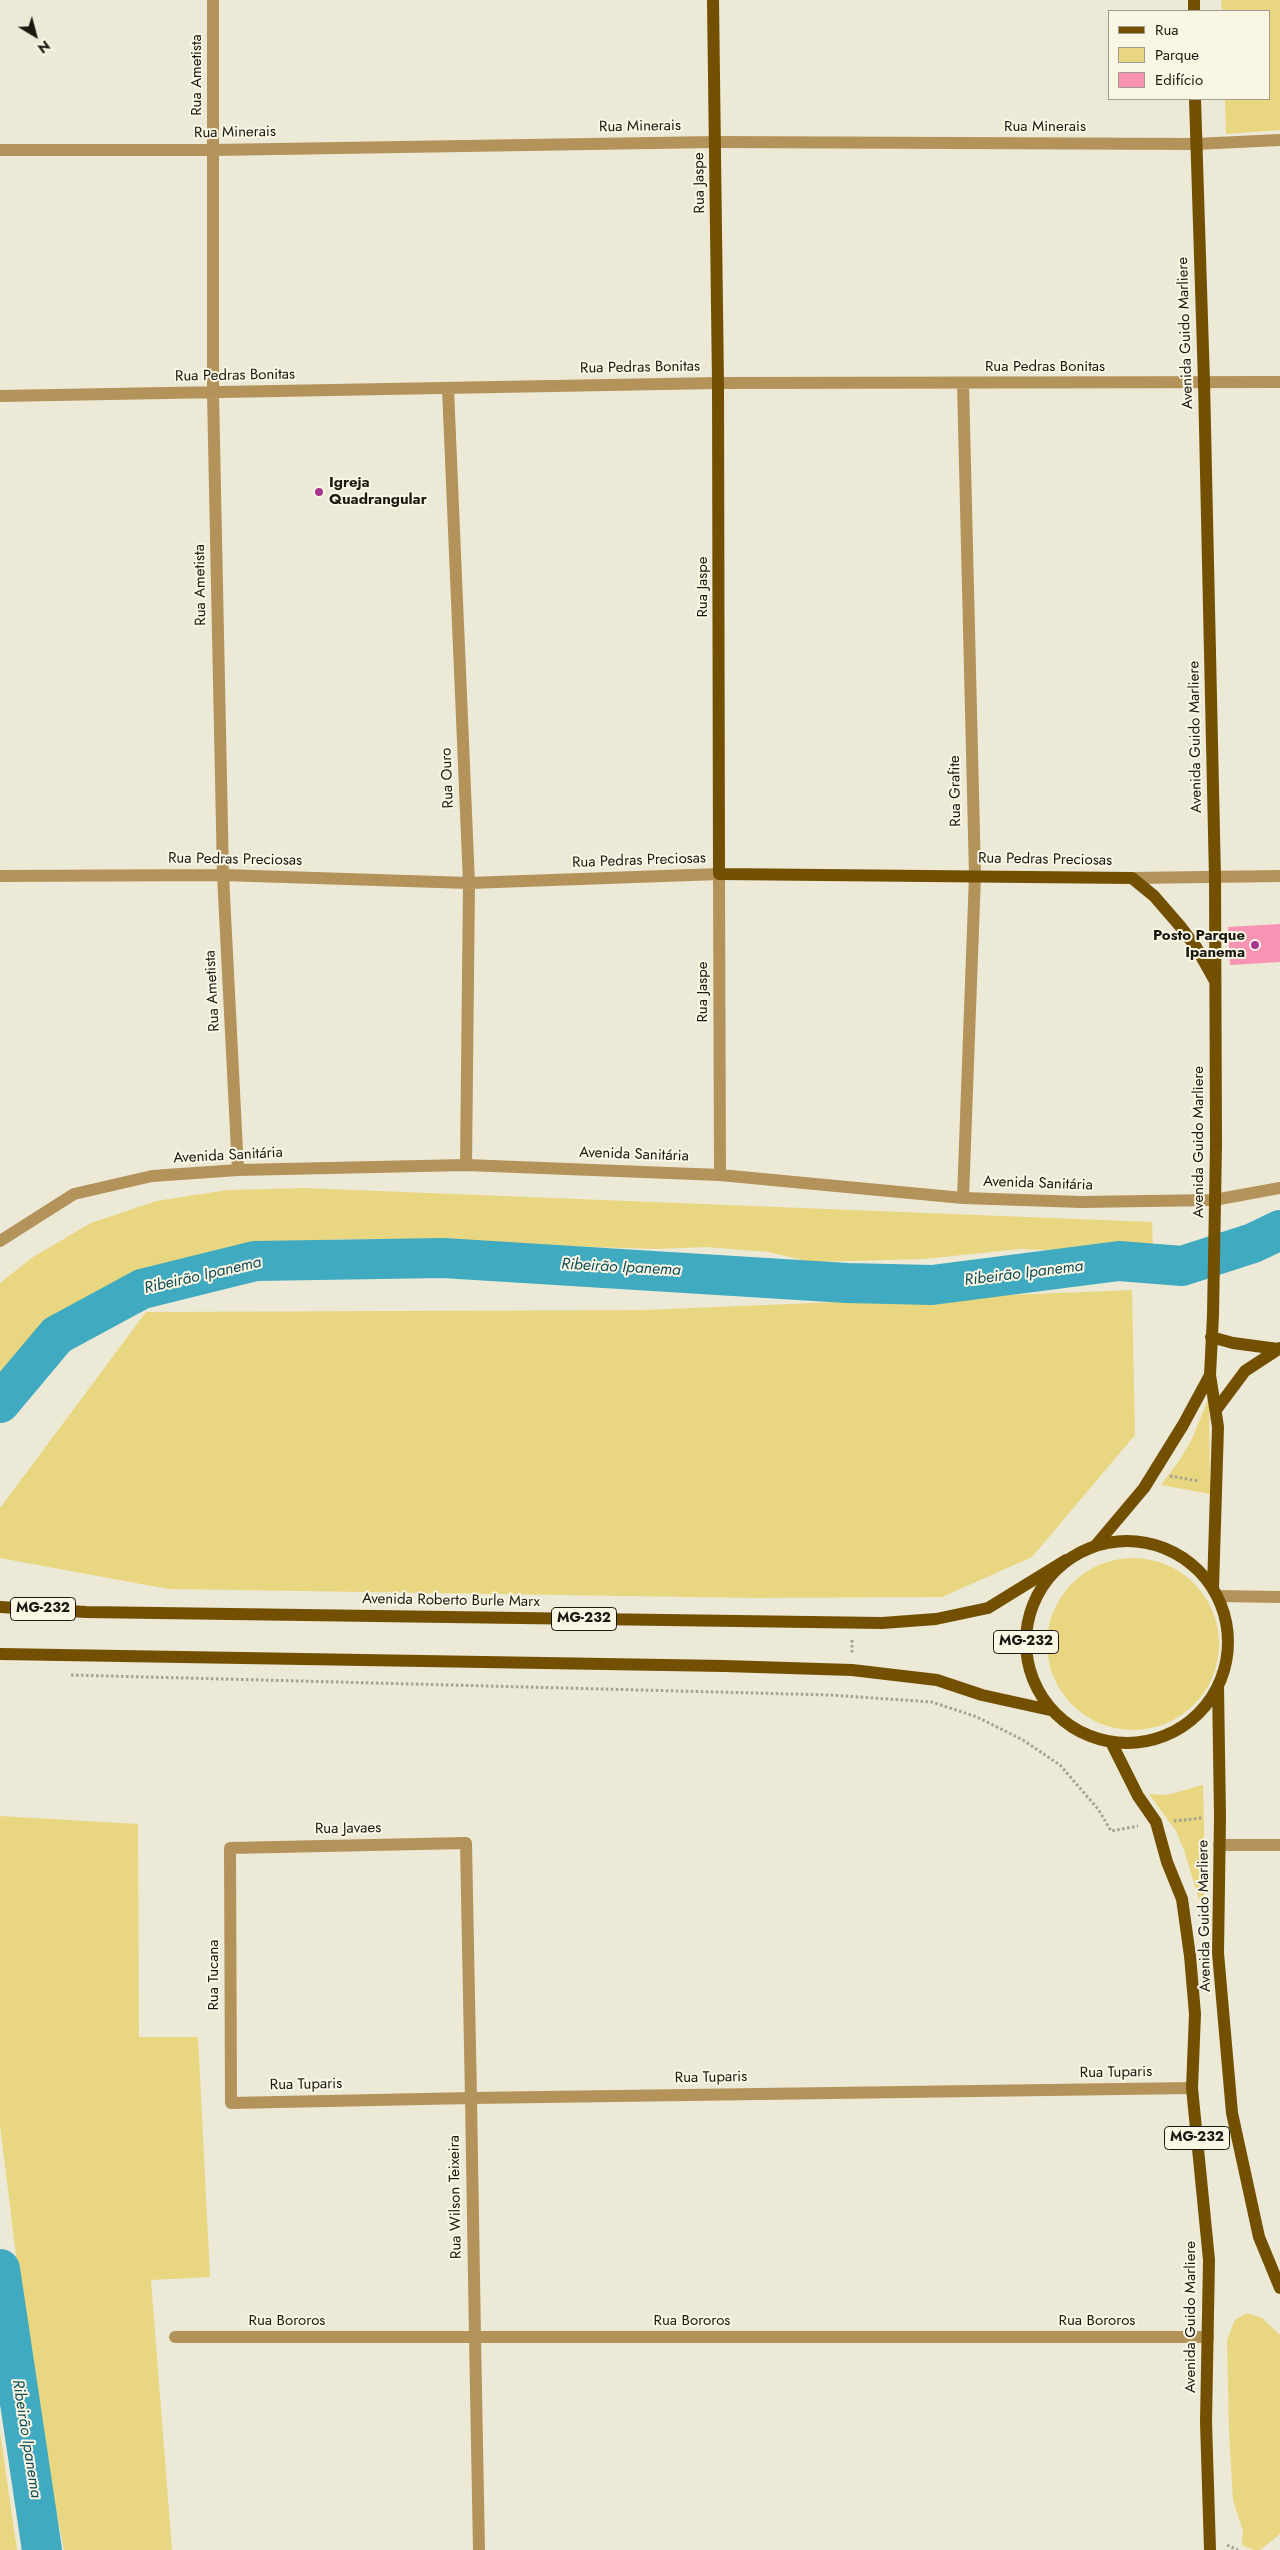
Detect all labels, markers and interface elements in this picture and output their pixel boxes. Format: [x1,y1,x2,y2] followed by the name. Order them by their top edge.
[10,10,60,60] north arrow
[1108,10,1270,100] legend
[1155,19,1179,41] text: Rua
[188,34,206,116] street label: Rua Ametista
[34,36,54,58] text: N
[1155,44,1199,66] text: Parque
[1155,69,1203,91] text: Edifício
[599,117,681,137] street label: Rua Minerais
[1004,118,1086,136] street label: Rua Minerais
[194,123,276,143] street label: Rua Minerais
[690,152,710,214] street label: Rua Jaspe
[1174,257,1198,409] street label: Avenida Guido Marliere
[580,358,700,378] street label: Rua Pedras Bonitas
[985,358,1105,376] street label: Rua Pedras Bonitas
[175,366,295,386] street label: Rua Pedras Bonitas
[329,474,427,509] place label: Igreja Quadrangular
[313,486,325,498] marker: Igreja Quadrangular
[191,544,211,626] street label: Rua Ametista
[694,556,712,618] street label: Rua Jaspe
[1186,661,1206,813] street label: Avenida Guido Marliere
[438,747,458,809] street label: Rua Ouro
[946,755,966,827] street label: Rua Grafite
[168,850,302,870] street label: Rua Pedras Preciosas
[572,850,706,872] street label: Rua Pedras Preciosas
[978,850,1112,870] street label: Rua Pedras Preciosas
[1153,927,1245,962] place label: Posto Parque Ipanema
[1249,939,1261,951] marker: Posto Parque Ipanema
[202,950,224,1032] street label: Rua Ametista
[694,961,712,1023] street label: Rua Jaspe
[1190,1066,1208,1218] street label: Avenida Guido Marliere
[173,1144,283,1168] street label: Avenida Sanitária
[579,1144,689,1166] street label: Avenida Sanitária
[983,1173,1093,1195] street label: Avenida Sanitária
[143,1253,263,1299] water label: Ribeirão Ipanema
[561,1255,681,1281] water label: Ribeirão Ipanema
[963,1257,1085,1291] water label: Ribeirão Ipanema
[362,1590,540,1612] street label: Avenida Roberto Burle Marx
[10,1598,76,1620] road number: MG-232
[552,1608,616,1630] road number: MG-232
[994,1630,1058,1654] road number: MG-232
[315,1819,381,1839] street label: Rua Javaes
[1195,1840,1215,1992] street label: Avenida Guido Marliere
[205,1939,223,2011] street label: Rua Tucana
[1080,2063,1152,2083] street label: Rua Tuparis
[675,2068,747,2088] street label: Rua Tuparis
[270,2075,342,2095] street label: Rua Tuparis
[1164,2126,1230,2150] road number: MG-232
[446,2135,466,2259] street label: Rua Wilson Teixeira
[1182,2241,1200,2393] street label: Avenida Guido Marliere
[249,2312,325,2330] street label: Rua Bororos
[654,2312,730,2330] street label: Rua Bororos
[1059,2312,1135,2330] street label: Rua Bororos
[7,2378,45,2500] water label: Ribeirão Ipanema

